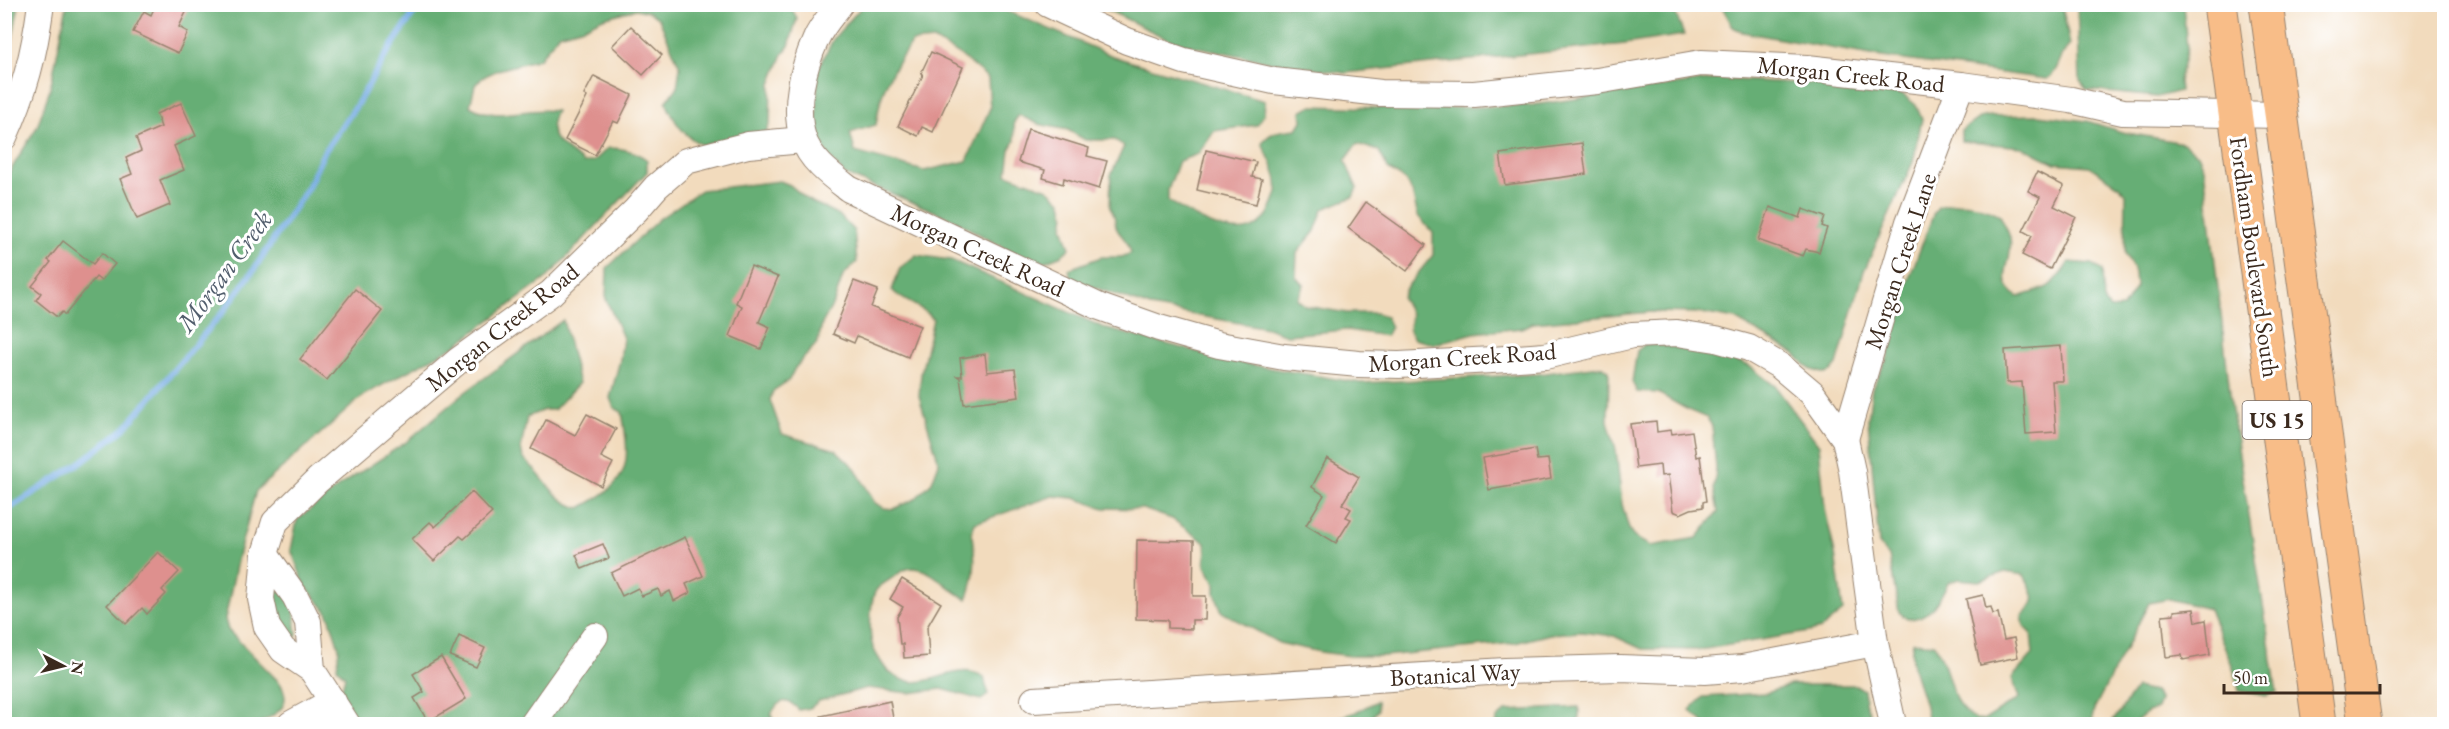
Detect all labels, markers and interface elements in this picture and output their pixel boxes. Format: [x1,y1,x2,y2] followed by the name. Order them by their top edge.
[1756,49,1947,99] street label: Morgan Creek Road
[2223,135,2287,379] street label: Fordham Boulevard South
[1857,169,1943,353] street label: Morgan Creek Lane
[886,196,1071,304] street label: Morgan Creek Road
[167,203,280,340] water label: Morgan Creek
[419,255,586,398] street label: Morgan Creek Road
[1367,335,1558,379] street label: Morgan Creek Road
[2242,401,2312,439] road number: US 15
[33,636,93,696] north arrow
[1389,655,1522,693] street label: Botanical Way
[2224,657,2380,695] scale bar
[66,660,89,676] text: N
[2233,666,2268,689] text: 50 m

